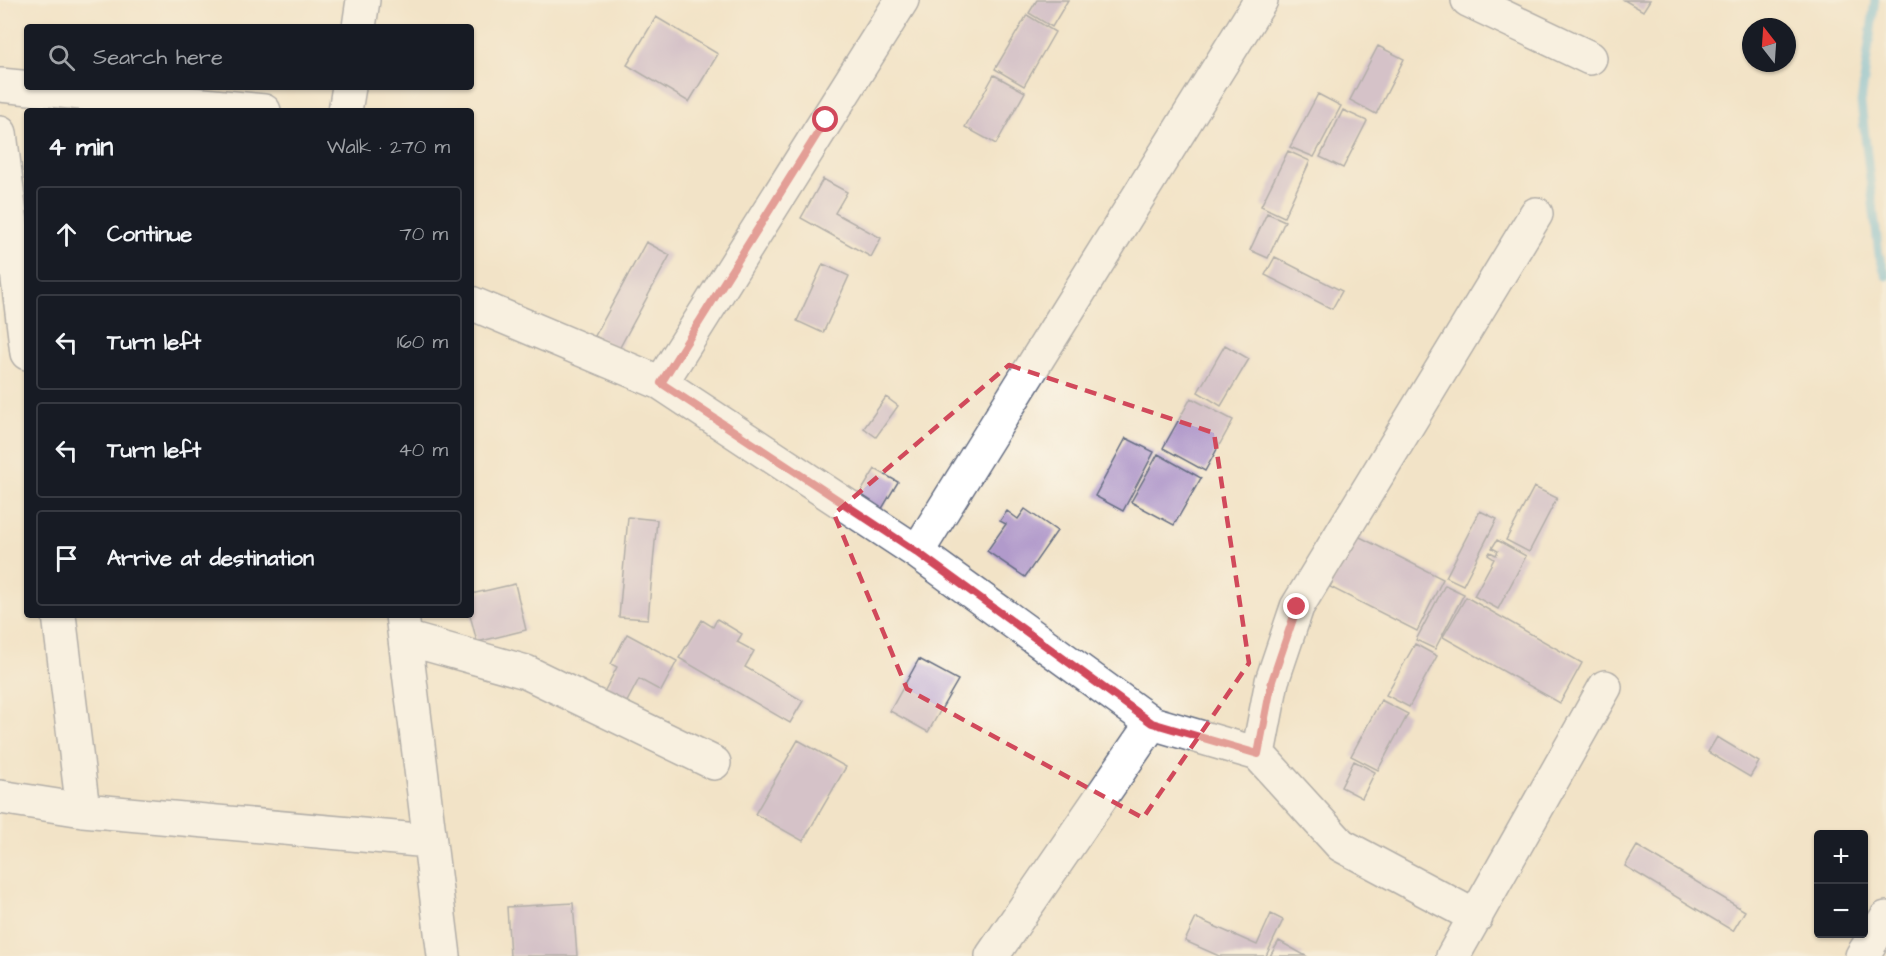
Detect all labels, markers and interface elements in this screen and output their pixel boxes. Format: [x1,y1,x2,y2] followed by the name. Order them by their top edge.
[1742,18,1796,72] north arrow
[24,24,474,90] search box
[45,41,78,74] icon: search
[93,42,223,73] text: Search here
[812,106,838,132] route start
[48,129,113,165] text: 4 min
[327,133,450,161] text: Walk · 270 m
[50,218,83,251] icon: ahead
[107,219,192,250] text: Continue
[400,220,448,248] text: 70 m
[50,326,83,359] icon: left
[107,327,201,358] text: Turn left
[397,328,448,356] text: 160 m
[50,434,83,467] icon: left
[107,435,201,466] text: Turn left
[398,436,448,464] text: 40 m
[50,542,83,575] icon: arrive
[107,543,314,574] text: Arrive at destination
[1283,593,1309,619] route end
[1814,830,1868,938] map controls
[1814,830,1868,884] button: +
[1814,884,1868,938] button: −

